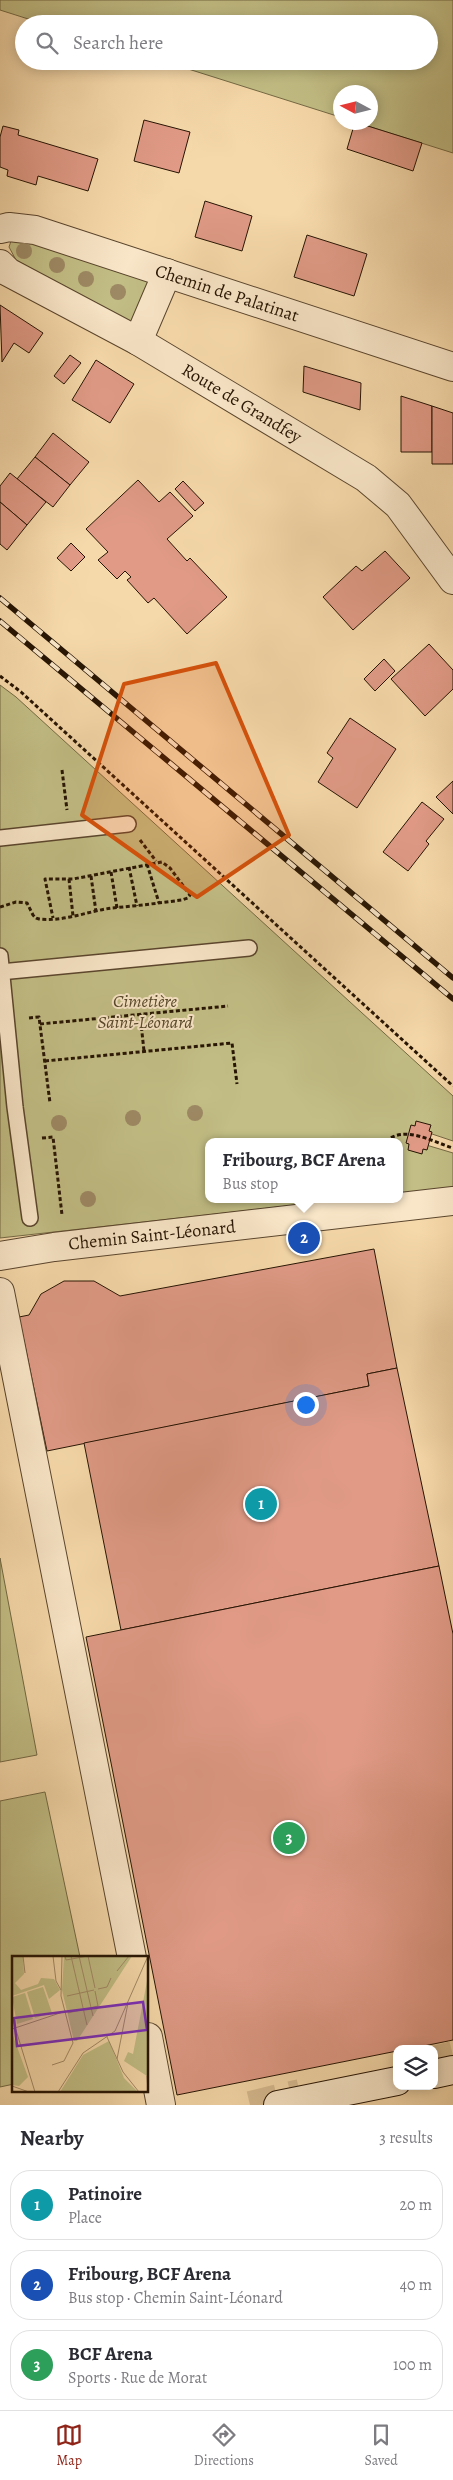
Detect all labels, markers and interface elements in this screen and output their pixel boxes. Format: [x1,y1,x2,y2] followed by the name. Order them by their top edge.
[15,15,438,70] search box
[33,29,61,57] icon: search
[73,30,163,56] text: Search here
[333,85,378,130] north arrow
[152,258,302,328] street label: Chemin de Palatinat
[178,358,307,449] street label: Route de Grandfey
[97,989,193,1034] park label: Cimetière Saint-Léonard
[205,1138,403,1203] popup
[222,1147,386,1173] text: Fribourg, BCF Arena
[222,1173,278,1195] text: Bus stop
[67,1214,237,1256] street label: Chemin Saint-Léonard
[288,1219,320,1257] pin: 2
[293,1392,319,1418] your location
[245,1485,277,1523] pin: 1
[273,1819,305,1857] pin: 3
[12,1956,149,2092] inset map
[393,2045,438,2090] map controls
[393,2045,438,2090] button: layers
[20,2124,83,2152] text: Nearby
[379,2127,433,2149] text: 3 results
[68,2181,142,2207] text: Patinoire
[34,2194,40,2216] text: 1
[399,2194,432,2216] text: 20 m
[68,2207,102,2229] text: Place
[68,2261,231,2287] text: Fribourg, BCF Arena
[33,2274,41,2296] text: 2
[400,2274,432,2296] text: 40 m
[68,2287,283,2309] text: Bus stop · Chemin Saint-Léonard
[68,2341,153,2367] text: BCF Arena
[34,2354,40,2376] text: 3
[393,2354,432,2376] text: 100 m
[68,2367,207,2389] text: Sports · Rue de Morat
[55,2421,83,2470] tab: Map
[194,2421,254,2470] tab: Directions
[365,2421,398,2470] tab: Saved

